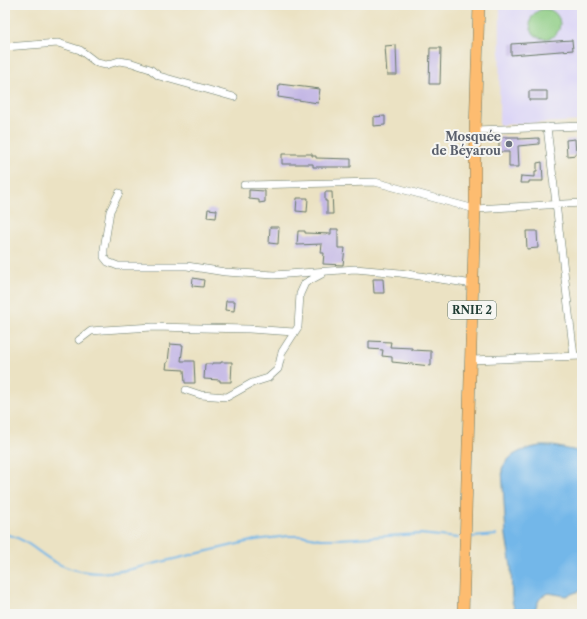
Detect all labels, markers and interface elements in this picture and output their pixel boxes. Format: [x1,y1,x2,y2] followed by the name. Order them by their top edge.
[432,129,501,158] place label: Mosquée de Béyarou
[504,139,514,149] marker: Mosquée de Béyarou
[448,301,496,319] road number: RNIE 2

